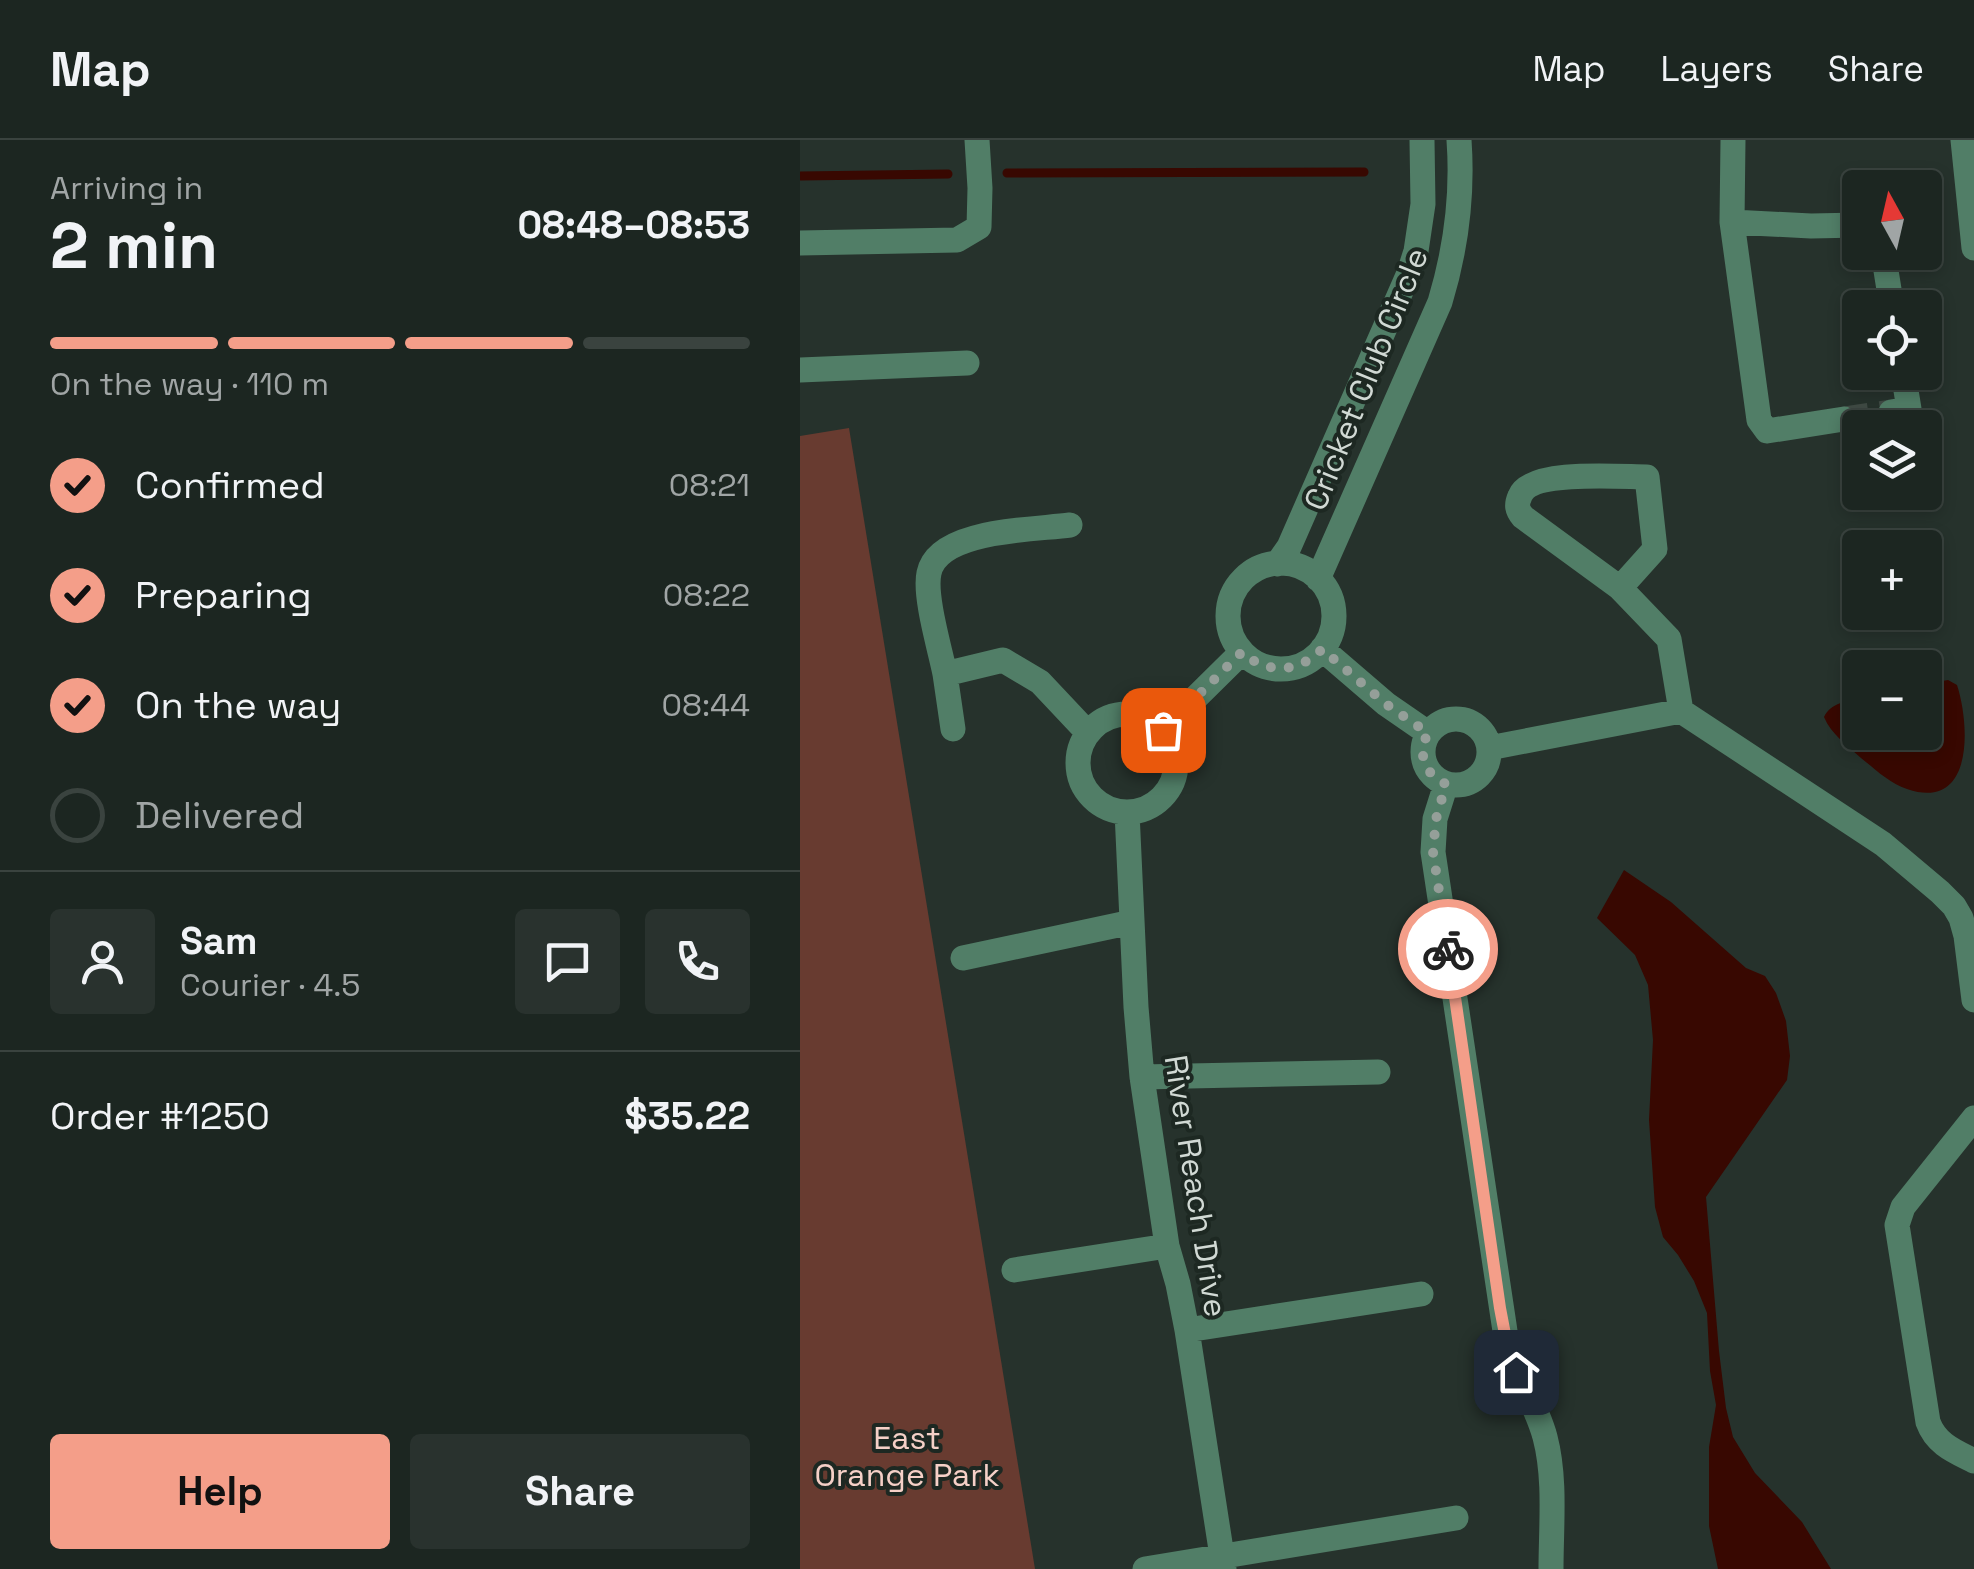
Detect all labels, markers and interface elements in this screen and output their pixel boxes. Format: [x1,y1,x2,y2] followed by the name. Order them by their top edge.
[50,39,151,100] text: Map
[1532,47,1605,91] text: Map
[1660,47,1773,91] text: Layers
[1828,47,1924,91] text: Share
[50,168,203,208] text: Arriving in
[1842,170,1942,270] north arrow
[1842,170,1942,750] map controls
[517,201,750,249] text: 08:48–08:53
[50,204,218,287] text: 2 min
[1295,242,1437,516] street label: Cricket Club Circle
[1842,290,1942,390] button: locate
[50,364,329,404] text: On the way · 110 m
[1842,410,1942,510] button: layers
[50,458,105,513] icon: check
[135,461,325,509] text: Confirmed
[669,465,750,505] text: 08:21
[1842,530,1942,630] button: +
[50,568,105,623] icon: check
[135,571,312,619] text: Preparing
[663,575,750,615] text: 08:22
[1842,650,1942,750] button: −
[50,678,105,733] icon: check
[135,681,341,729] text: On the way
[661,685,750,725] text: 08:44
[1121,688,1206,773] pin
[1136,703,1191,758] icon: bag
[135,791,304,839] text: Delivered
[1398,899,1498,999] courier
[50,909,155,1014] button: person
[515,909,620,1014] button: chat
[645,909,750,1014] button: phone
[180,917,257,965] text: Sam
[1421,922,1476,977] icon: bike
[180,965,361,1005] text: Courier · 4.5
[1156,1052,1236,1320] street label: River Reach Drive
[50,1092,270,1140] text: Order #1250
[625,1092,750,1140] text: $35.22
[1474,1330,1559,1415] pin
[1489,1345,1544,1400] icon: home
[814,1418,1000,1495] park label: East Orange Park
[50,1434,390,1549] button: Help
[410,1434,750,1549] button: Share

